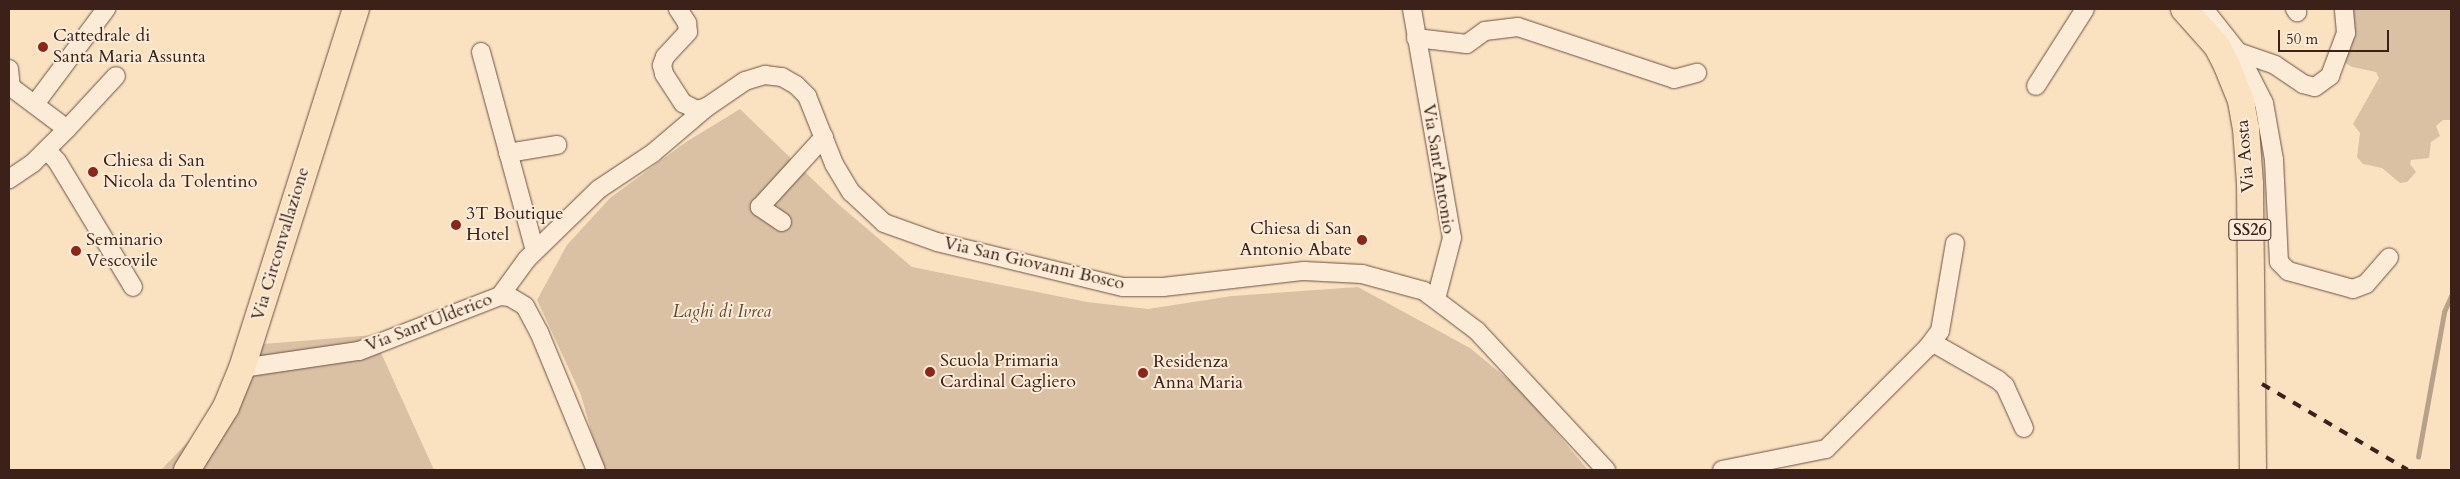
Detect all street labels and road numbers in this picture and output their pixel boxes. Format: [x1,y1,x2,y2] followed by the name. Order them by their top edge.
[1417,103,1459,235] street label: Via Sant'Antonio
[2232,119,2260,193] street label: Via Aosta
[247,165,315,323] street label: Via Circonvallazione
[2228,216,2272,244] road number: SS26
[941,233,1127,295] street label: Via San Giovanni Bosco
[362,289,496,357] street label: Via Sant'Ulderico

